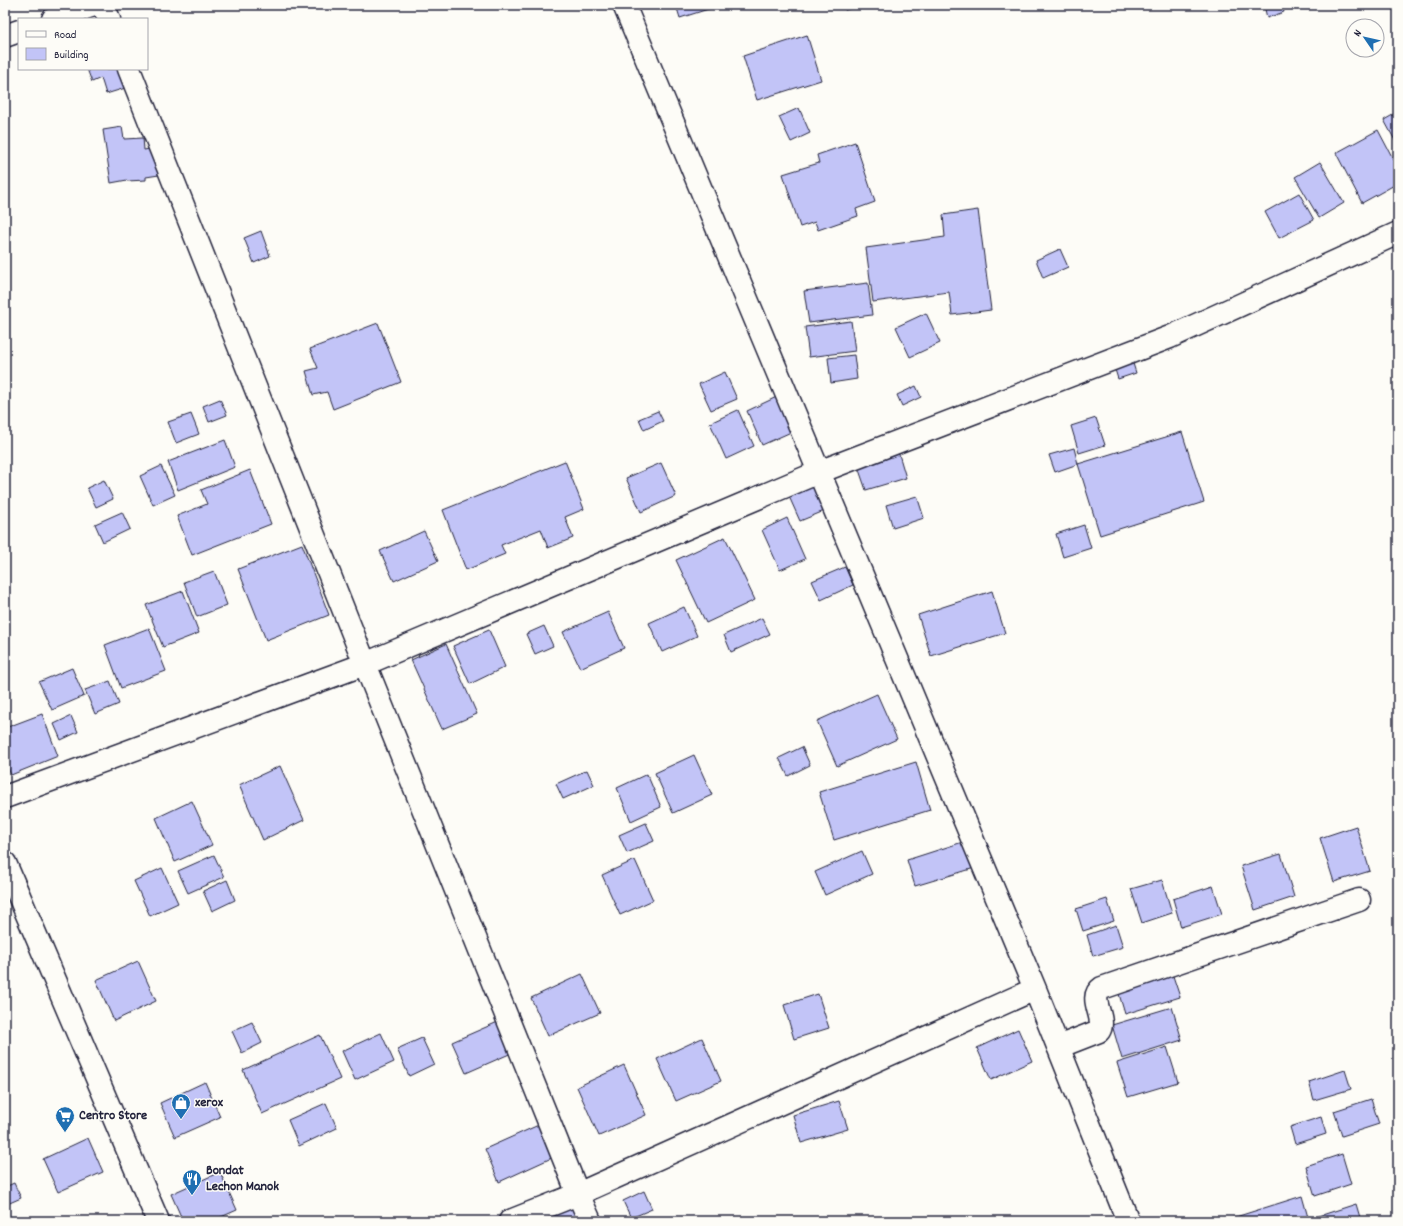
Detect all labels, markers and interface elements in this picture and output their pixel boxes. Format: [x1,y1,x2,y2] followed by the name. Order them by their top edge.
[18,18,148,70] legend
[1345,18,1385,58] north arrow
[1350,26,1367,40] text: N
[54,27,76,44] text: Road
[54,47,89,64] text: Building
[170,1092,192,1120] shop icon: xerox
[195,1093,224,1113] place label: xerox
[54,1105,76,1133] supermarket icon: Centro Store
[79,1106,147,1126] place label: Centro Store
[206,1161,279,1197] place label: Bondat Lechon Manok
[181,1168,203,1196] restaurant icon: Bondat Lechon Manok

